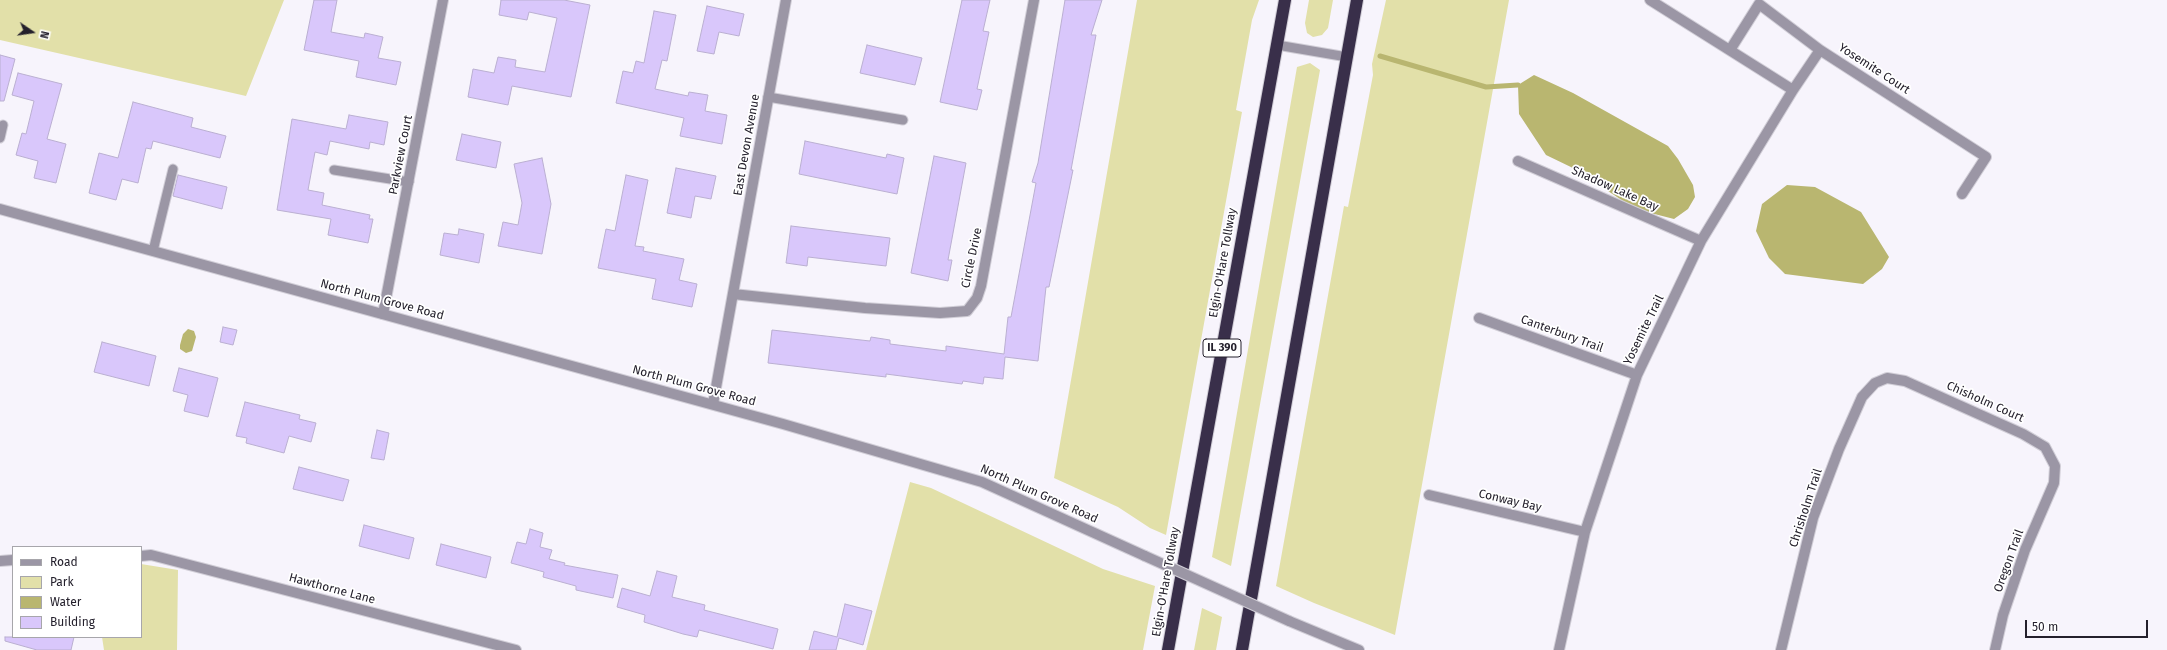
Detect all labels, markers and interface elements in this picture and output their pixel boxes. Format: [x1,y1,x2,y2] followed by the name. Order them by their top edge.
[12,12,52,52] north arrow
[37,30,51,40] text: N
[1836,41,1912,97] street label: Yosemite Court
[731,93,763,197] street label: East Devon Avenue
[386,114,416,196] street label: Parkview Court
[1569,163,1661,215] street label: Shadow Lake Bay
[1206,207,1240,319] street label: Elgin-O'Hare Tollway
[959,226,985,290] street label: Circle Drive
[319,277,445,323] street label: North Plum Grove Road
[1621,293,1667,367] street label: Yosemite Trail
[1519,312,1605,356] street label: Canterbury Trail
[1203,339,1241,357] road number: IL 390
[631,363,757,409] street label: North Plum Grove Road
[1944,379,2026,425] street label: Chisholm Court
[978,462,1100,526] street label: North Plum Grove Road
[1787,467,1825,549] street label: Chrisholm Trail
[1477,487,1543,515] street label: Conway Bay
[1149,526,1183,638] street label: Elgin-O'Hare Tollway
[1991,528,2027,594] street label: Oregon Trail
[12,546,142,638] legend
[50,555,78,569] text: Road
[287,571,377,607] street label: Hawthorne Lane
[50,575,74,589] text: Park
[50,595,81,609] text: Water
[2027,612,2150,638] scale bar
[50,615,95,629] text: Building
[2032,620,2058,634] text: 50 m

